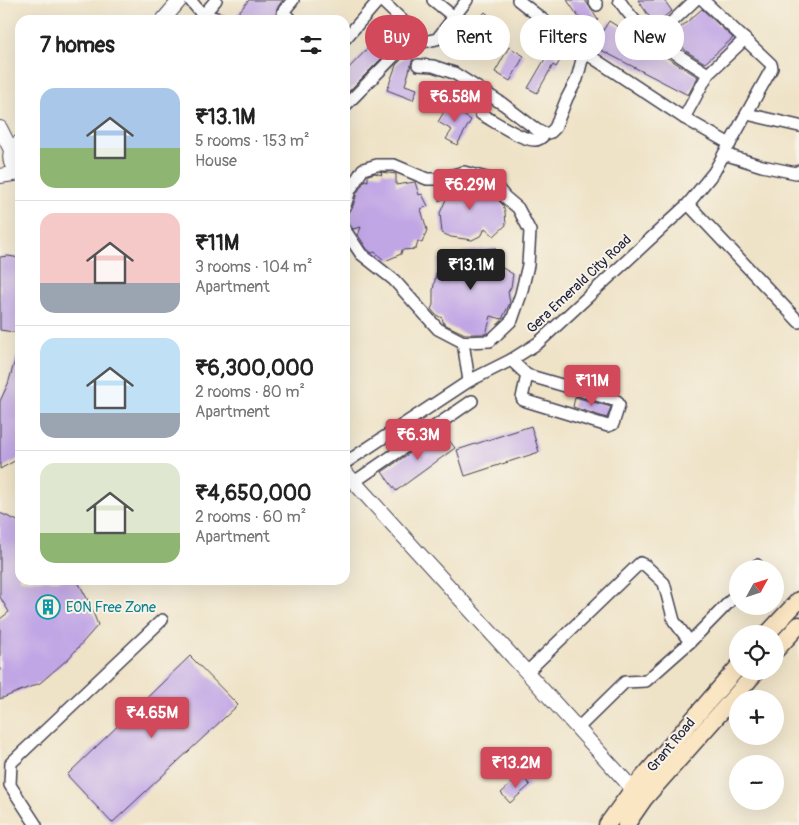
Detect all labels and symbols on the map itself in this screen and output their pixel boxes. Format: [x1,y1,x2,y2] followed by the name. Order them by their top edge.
[414,80,496,123] pin: ₹6.58M
[429,168,511,211] pin: ₹6.29M
[523,231,635,337] street label: Gera Emerald City Road
[430,248,512,291] pin: ₹13.1M
[562,364,622,407] pin: ₹11M
[383,418,453,461] pin: ₹6.3M
[729,560,784,615] north arrow
[35,594,61,620] building icon: EON Free Zone
[66,599,156,616] place label: EON Free Zone
[111,696,193,739] pin: ₹4.65M
[643,714,699,776] street label: Grant Road
[475,746,557,789] pin: ₹13.2M

